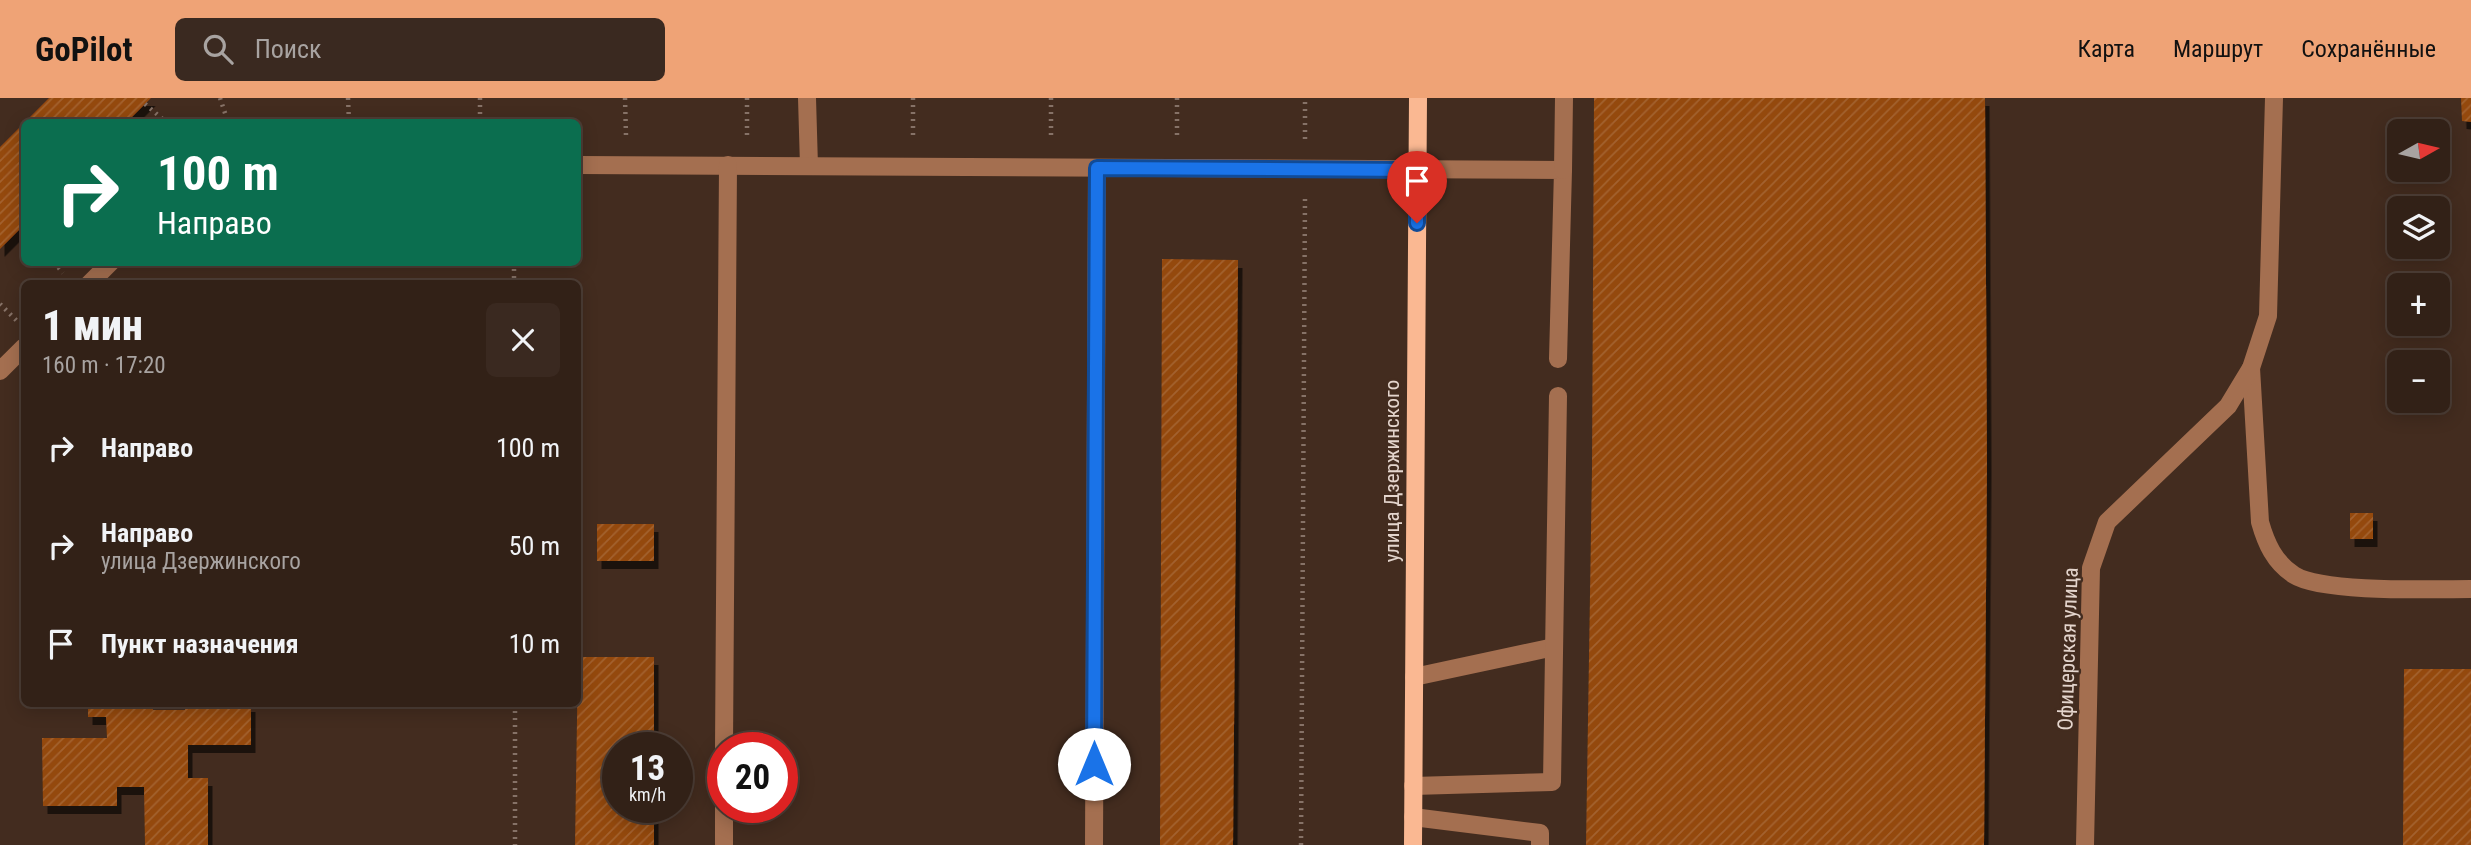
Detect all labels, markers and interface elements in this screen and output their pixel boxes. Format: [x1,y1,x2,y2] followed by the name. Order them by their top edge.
[175,18,665,81] search box
[35,30,133,69] text: GoPilot
[199,30,237,68] icon: search
[255,34,322,64] text: Поиск
[2078,35,2135,63] text: Карта
[2173,35,2263,63] text: Маршрут
[2301,35,2436,63] text: Сохранённые
[2387,119,2450,182] north arrow
[2387,119,2450,413] map controls
[157,145,279,202] text: 100 m
[42,147,133,238] icon: right
[1387,151,1447,223] pin
[1398,162,1436,200] icon: arrive
[2387,196,2450,259] button: layers
[157,204,272,242] text: Направо
[2387,273,2450,336] button: +
[42,301,143,350] text: 1 мин
[486,303,560,377] button: close
[2387,350,2450,413] button: −
[42,352,166,379] text: 160 m · 17:20
[1380,380,1404,562] street label: улица Дзержинского
[42,429,80,467] icon: right
[101,433,193,463] text: Направо
[496,433,560,463] text: 100 m
[101,518,193,548] text: Направо
[42,527,80,565] icon: right
[509,531,560,561] text: 50 m
[101,548,301,575] text: улица Дзержинского
[2053,567,2083,731] street label: Офицерская улица
[42,625,80,663] icon: arrive
[101,629,299,659] text: Пункт назначения
[509,629,560,659] text: 10 m
[1057,727,1131,801] position arrow
[707,732,798,823] speed limit sign: 20
[630,748,665,789] text: 13
[629,784,666,805] text: km/h

